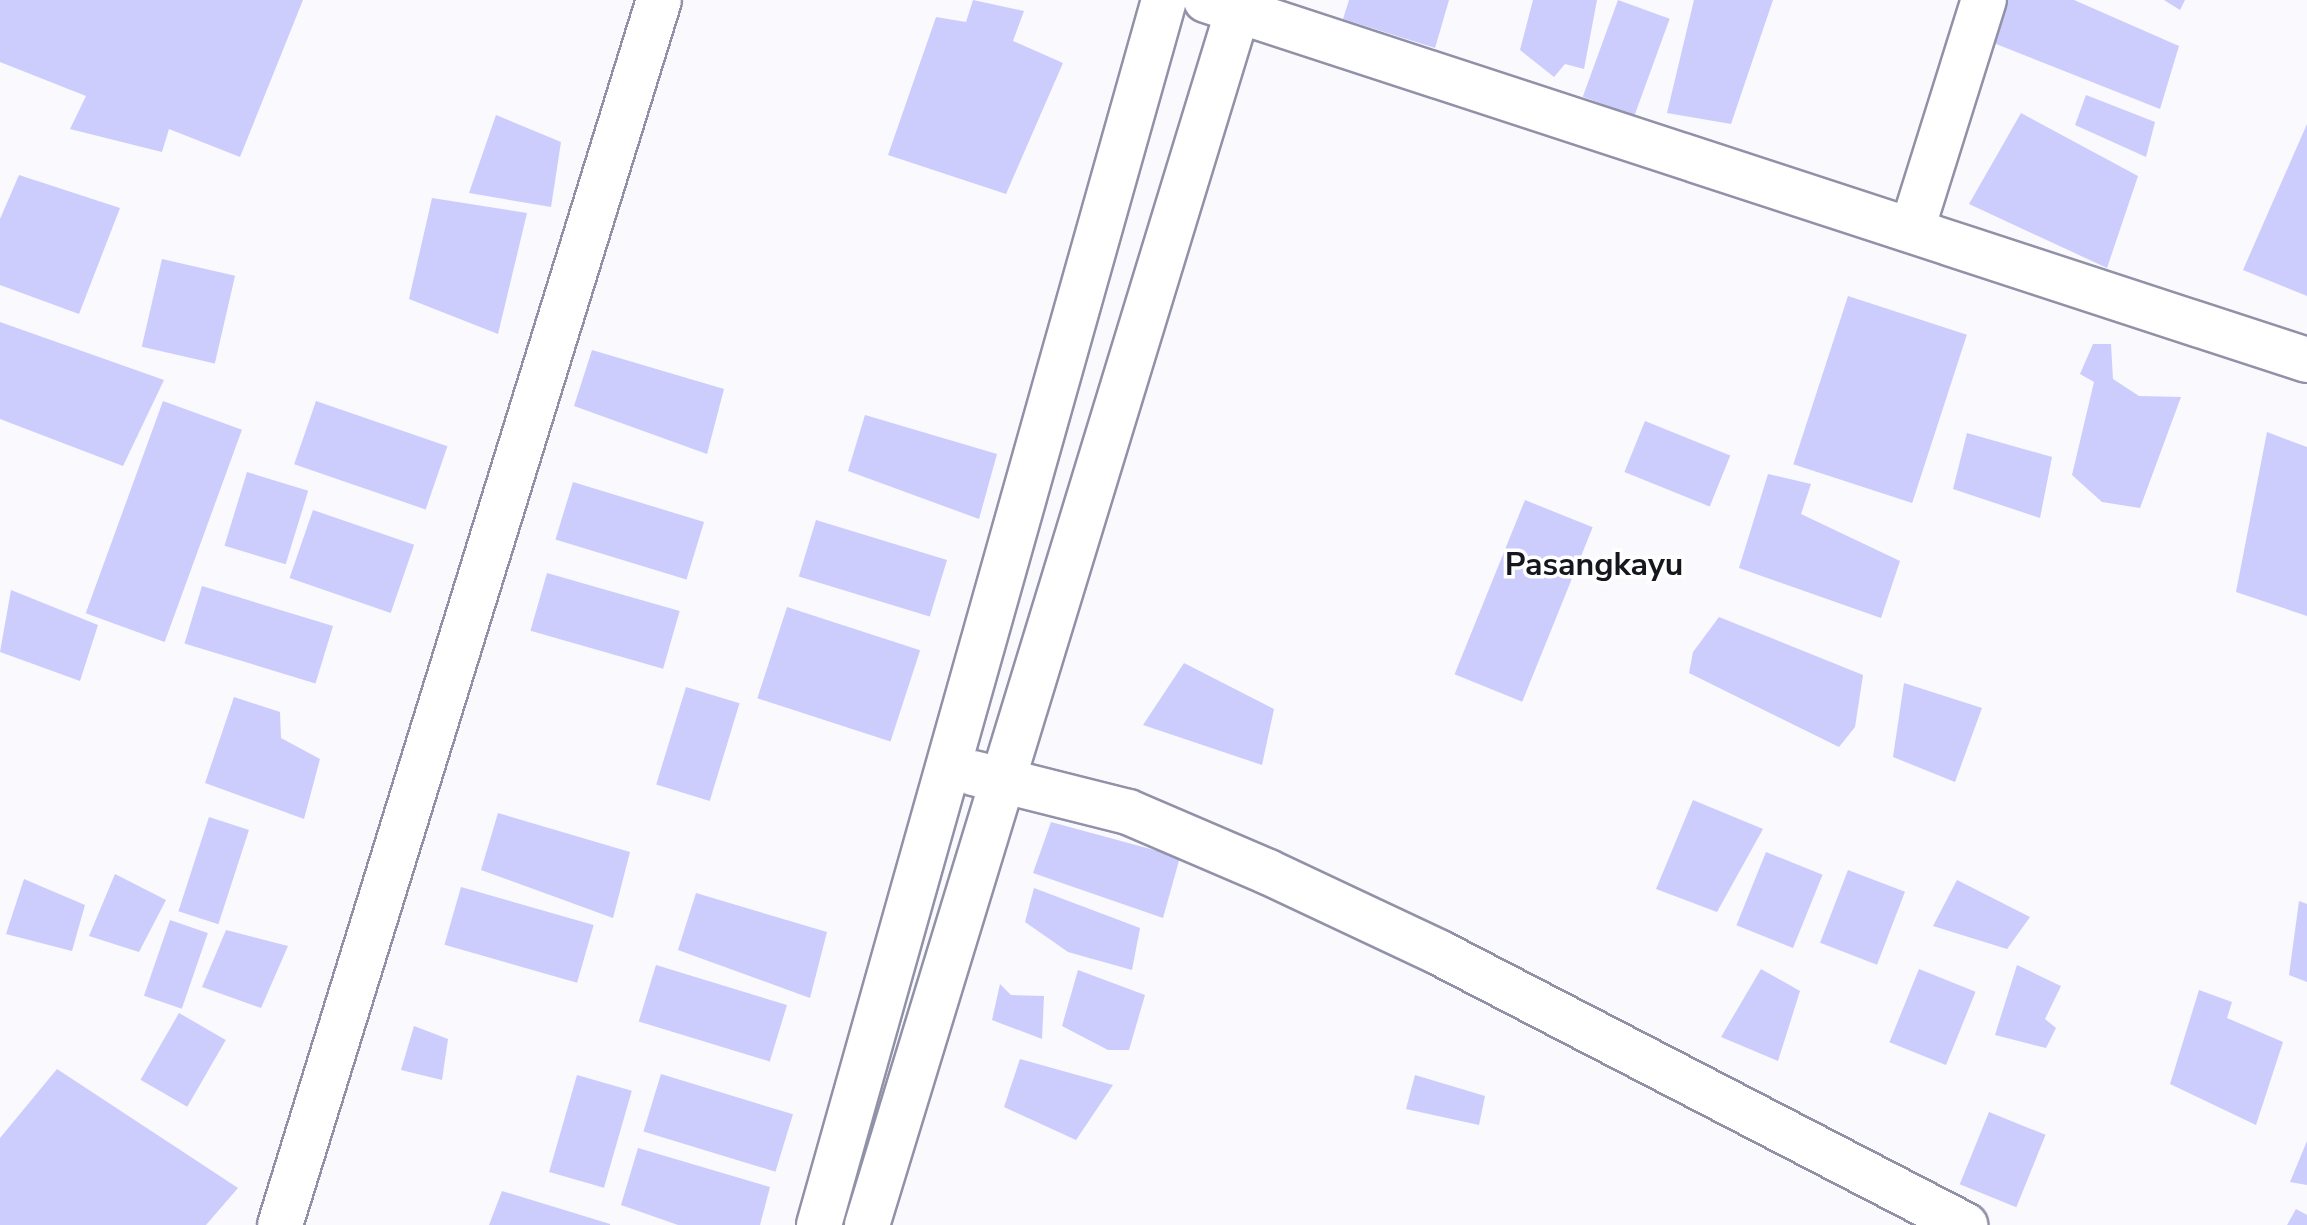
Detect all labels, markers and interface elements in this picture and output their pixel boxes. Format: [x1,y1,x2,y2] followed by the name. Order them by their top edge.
[1505,546,1683,584] district label: Pasangkayu

